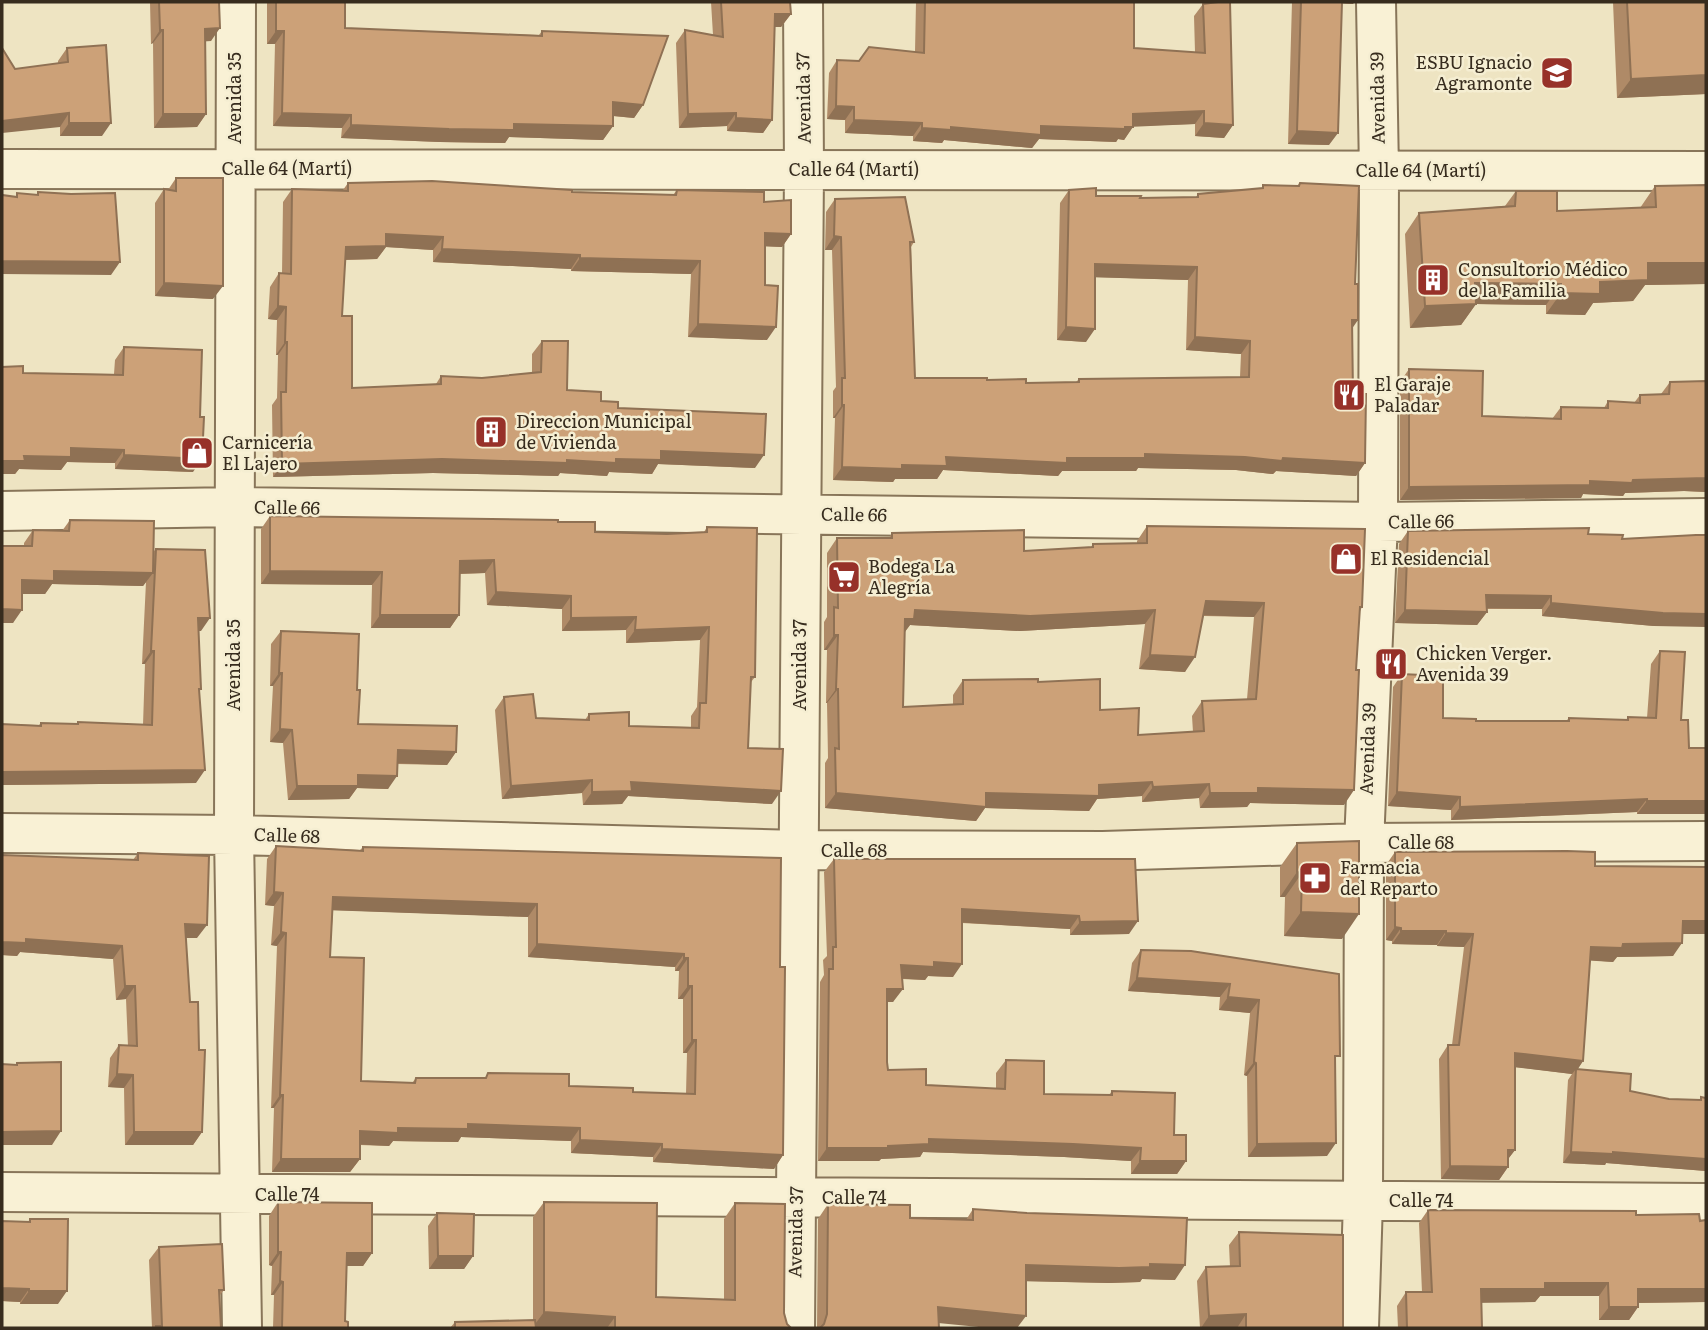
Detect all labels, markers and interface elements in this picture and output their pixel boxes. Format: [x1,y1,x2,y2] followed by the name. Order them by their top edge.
[1415,48,1532,96] place label: ESBU Ignacio Agramonte
[220,52,247,144] street label: Avenida 35
[788,52,817,144] street label: Avenida 37
[1362,52,1391,144] street label: Avenida 39
[1538,54,1576,92] school or university icon: ESBU Ignacio Agramonte
[221,154,353,181] street label: Calle 64 (Martí)
[788,155,920,182] street label: Calle 64 (Martí)
[1355,156,1487,183] street label: Calle 64 (Martí)
[1458,255,1628,303] place label: Consultorio Médico de la Familia
[1414,261,1452,299] building icon: Consultorio Médico de la Familia
[1374,370,1451,418] place label: El Garaje Paladar
[1330,376,1368,414] restaurant icon: El Garaje Paladar
[516,407,691,455] place label: Direccion Municipal de Vivienda
[472,413,510,451] building icon: Direccion Municipal de Vivienda
[222,428,313,476] place label: Carnicería El Lajero
[178,434,216,472] shop icon: Carnicería El Lajero
[254,492,321,521] street label: Calle 66
[821,499,888,528] street label: Calle 66
[1388,506,1455,535] street label: Calle 66
[1327,540,1365,578] shop icon: El Residencial
[1370,544,1489,571] place label: El Residencial
[868,552,955,600] place label: Bodega La Alegría
[825,558,863,596] supermarket icon: Bodega La Alegría
[219,619,246,711] street label: Avenida 35
[785,619,812,711] street label: Avenida 37
[1416,639,1552,687] place label: Chicken Verger. Avenida 39
[1372,645,1410,683] restaurant icon: Chicken Verger. Avenida 39
[1351,702,1382,796] street label: Avenida 39
[253,820,321,849] street label: Calle 68
[1388,828,1454,855] street label: Calle 68
[821,836,887,863] street label: Calle 68
[1340,853,1438,901] place label: Farmacia del Reparto
[1296,859,1334,897] pharmacy icon: Farmacia del Reparto
[255,1180,319,1207] street label: Calle 74
[822,1183,886,1210] street label: Calle 74
[780,1186,809,1278] street label: Avenida 37
[1389,1186,1453,1213] street label: Calle 74

